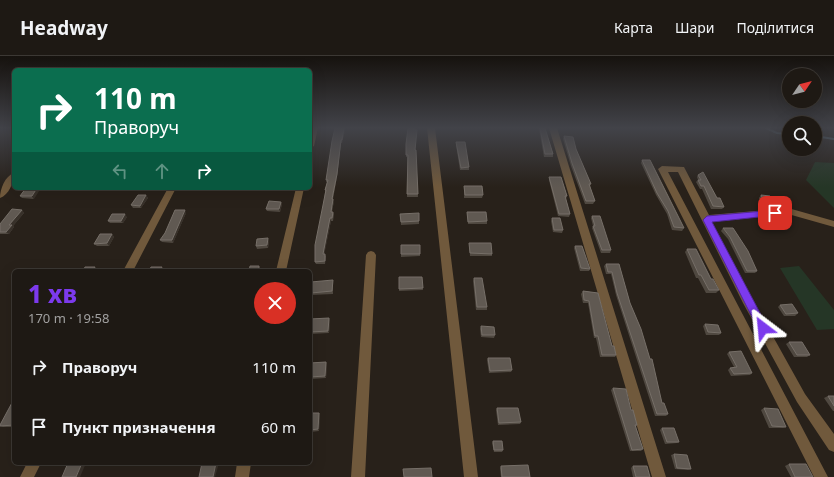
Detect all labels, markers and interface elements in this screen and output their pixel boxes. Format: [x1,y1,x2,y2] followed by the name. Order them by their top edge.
[20,15,108,41] text: Headway
[614,18,653,37] text: Карта
[675,18,714,37] text: Шари
[736,18,814,37] text: Поділитися
[782,68,822,108] north arrow
[782,68,822,156] map controls
[94,79,177,117] text: 110 m
[28,84,80,136] icon: right
[94,115,179,139] text: Праворуч
[782,116,822,156] button: search
[109,160,131,182] icon: left
[151,160,173,182] icon: ahead
[193,160,215,182] icon: right
[758,196,792,230] pin
[764,202,786,224] icon: arrive
[28,277,77,310] text: 1 хв
[254,282,296,324] button: close
[742,307,784,349] position arrow
[28,309,109,327] text: 170 m · 19:58
[28,356,50,378] icon: right
[62,357,137,377] text: Праворуч
[252,357,296,377] text: 110 m
[28,416,50,438] icon: arrive
[62,417,216,437] text: Пункт призначення
[261,417,296,437] text: 60 m

